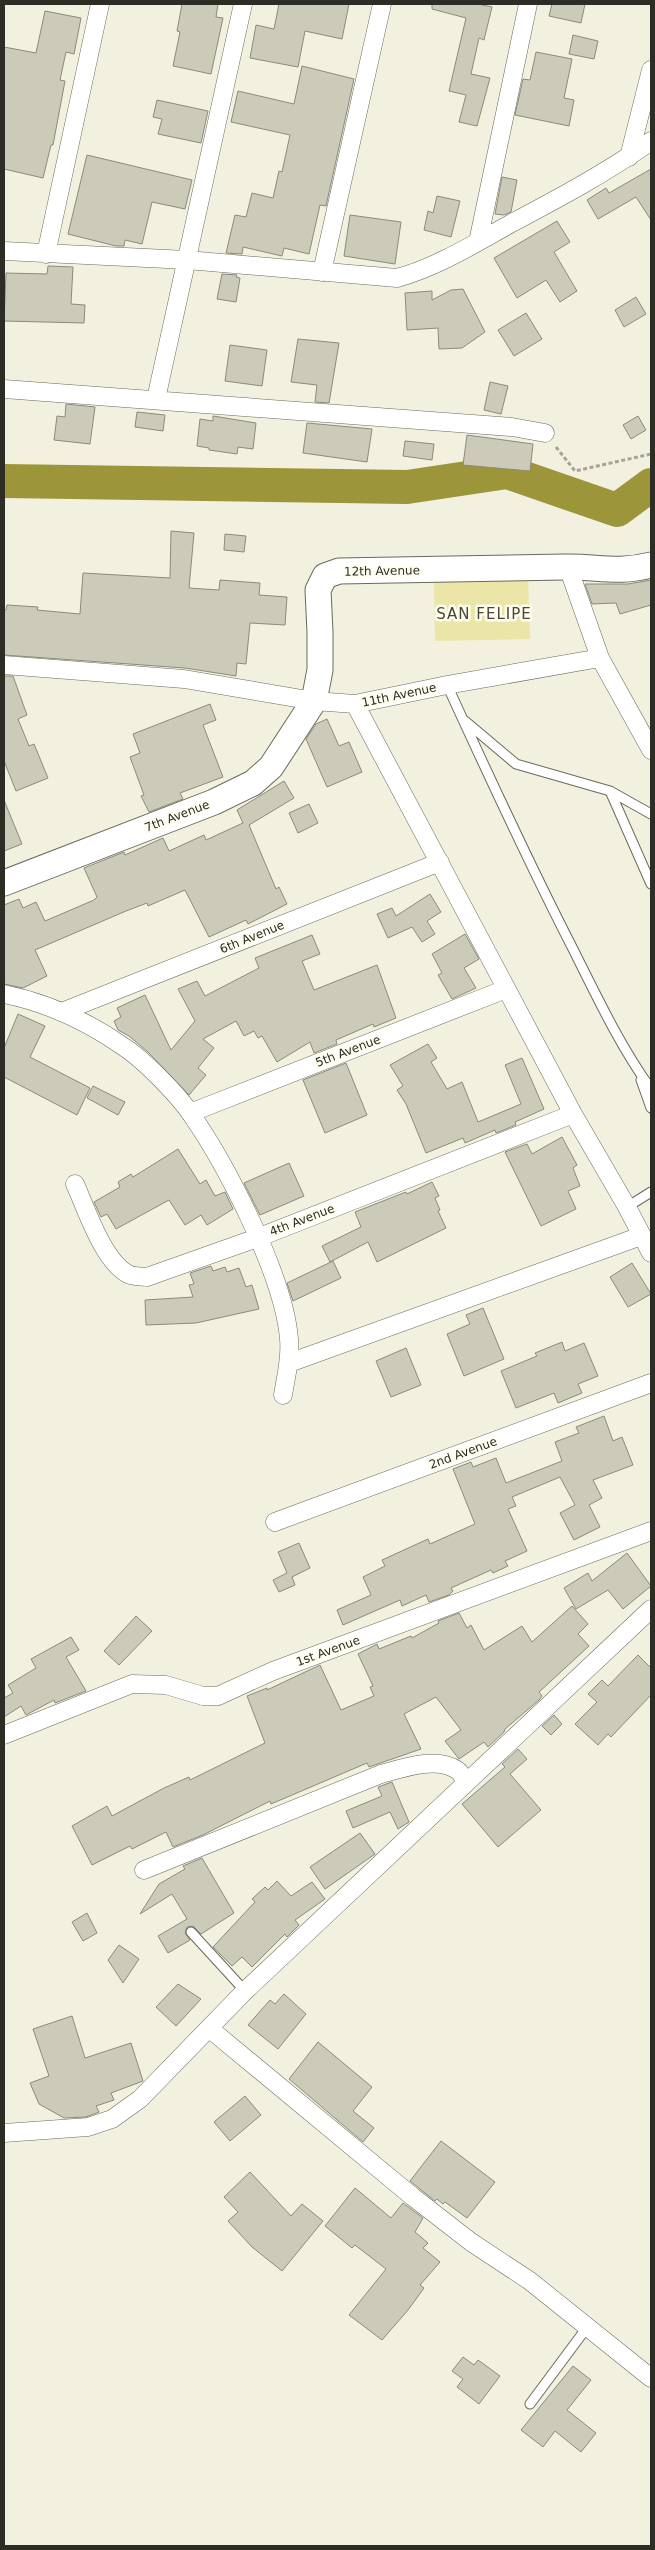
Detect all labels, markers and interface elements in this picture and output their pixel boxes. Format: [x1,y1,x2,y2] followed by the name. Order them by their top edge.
[344,563,420,579] street label: 12th Avenue
[436,605,532,623] district label: SAN FELIPE
[360,680,438,710] street label: 11th Avenue
[143,797,211,835] street label: 7th Avenue
[218,918,286,956] street label: 6th Avenue
[314,1032,382,1070] street label: 5th Avenue
[268,1201,336,1239] street label: 4th Avenue
[427,1434,499,1472] street label: 2nd Avenue
[294,1633,362,1669] street label: 1st Avenue

